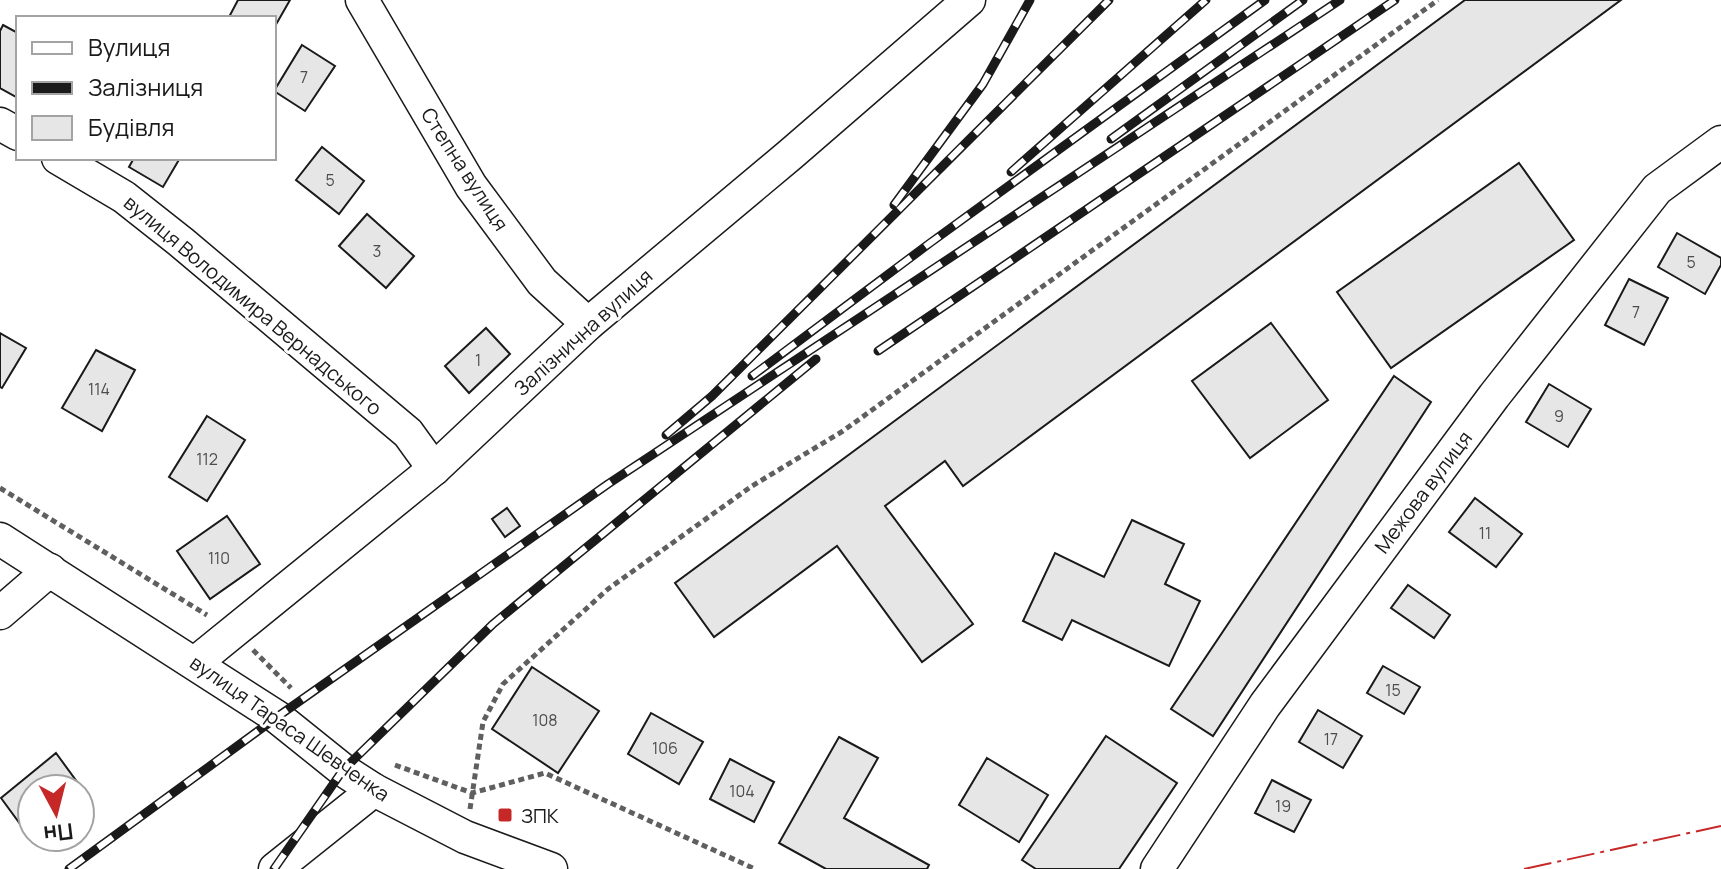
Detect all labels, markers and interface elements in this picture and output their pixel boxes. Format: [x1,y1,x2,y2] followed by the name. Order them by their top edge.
[16,16,276,160] legend
[88,30,170,63] text: Вулиця
[300,66,308,88] house number: 7
[88,70,203,103] text: Залізниця
[415,102,515,236] street label: Степна вулиця
[88,110,175,143] text: Будівля
[325,169,335,191] house number: 5
[118,189,388,421] street label: вулиця Володимира Вернадського
[373,240,381,262] house number: 3
[1686,251,1696,273] house number: 5
[508,263,658,401] street label: Залізнична вулиця
[1632,301,1640,323] house number: 7
[475,349,481,371] house number: 1
[88,378,110,400] house number: 114
[1554,405,1564,427] house number: 9
[1368,425,1478,559] street label: Межова вулиця
[196,448,218,470] house number: 112
[1479,522,1491,544] house number: 11
[208,547,230,569] house number: 110
[185,649,395,807] street label: вулиця Тараса Шевченка
[1385,679,1401,701] house number: 15
[532,709,558,731] house number: 108
[1324,728,1338,750] house number: 17
[652,737,678,759] house number: 106
[16,773,96,853] north arrow
[729,780,755,802] house number: 104
[1275,795,1291,817] house number: 19
[521,802,559,829] place label: ЗПК
[496,806,514,824] marker: ЗПК
[42,816,75,850] text: Пн

